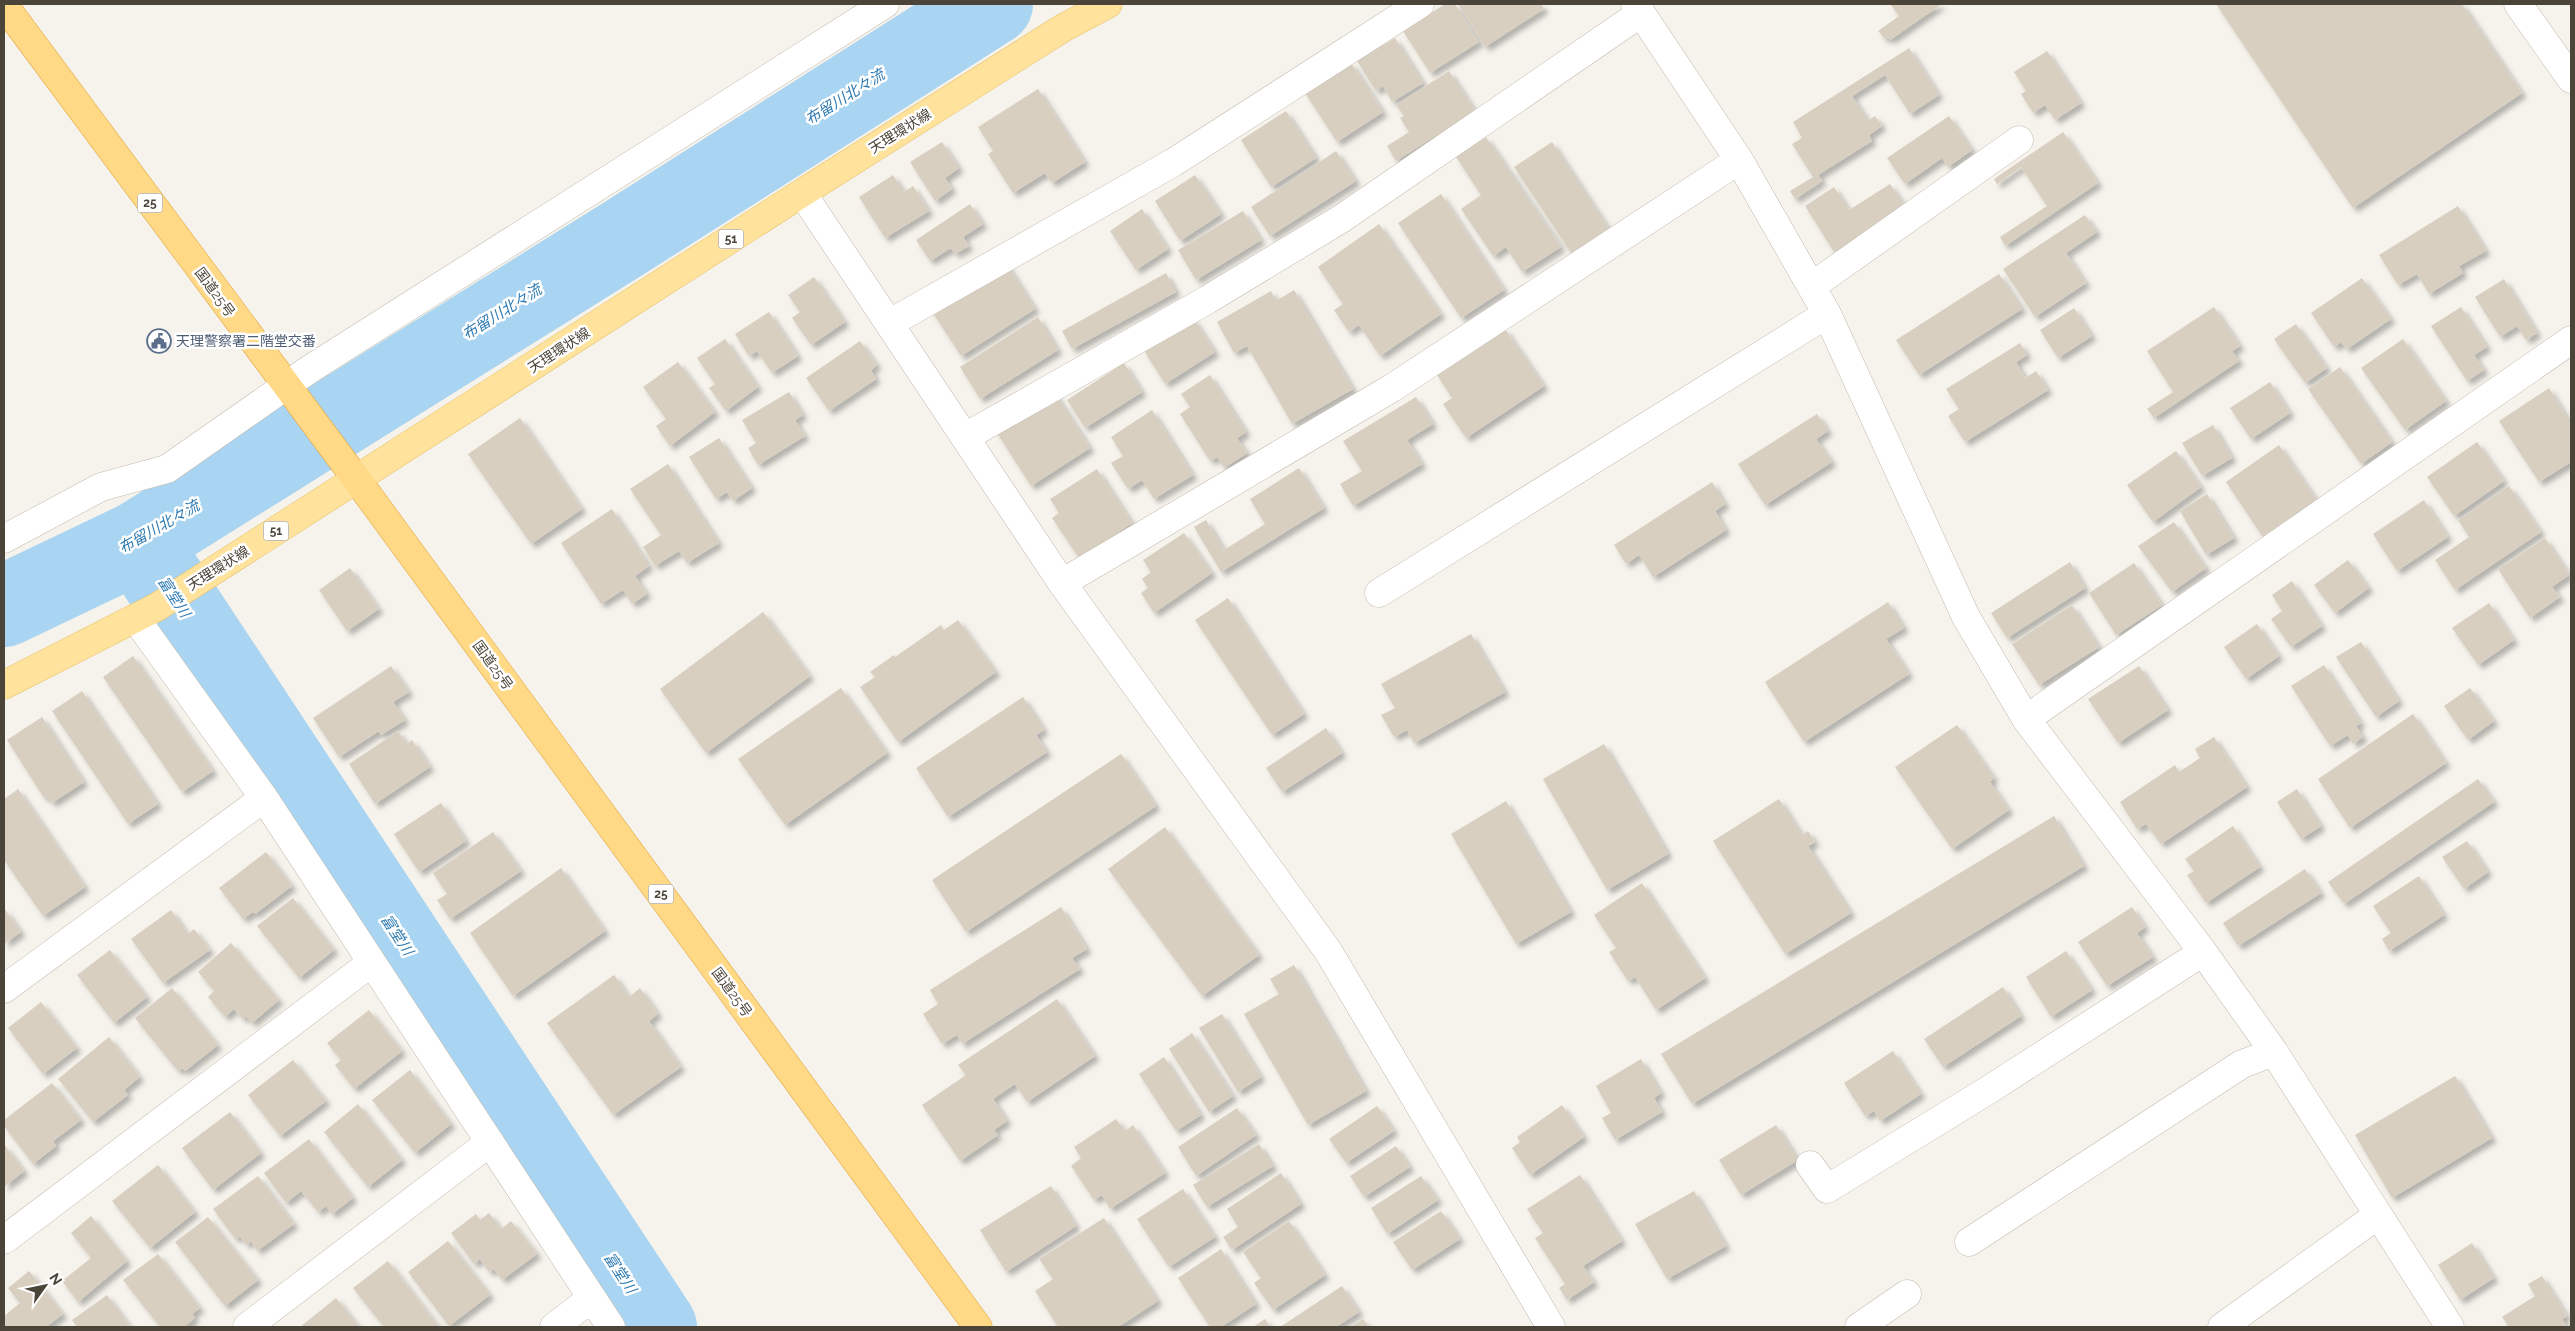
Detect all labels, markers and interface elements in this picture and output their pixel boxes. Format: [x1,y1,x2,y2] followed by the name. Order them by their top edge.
[802,64,890,128] water label: 布留川北々流
[866,106,934,156] street label: 天理環状線
[138,194,162,212] road number: 25
[718,230,744,248] road number: 51
[192,264,238,320] street label: 国道25号
[459,279,547,343] water label: 布留川北々流
[525,324,593,376] street label: 天理環状線
[146,328,172,354] public building icon: 天理警察署二階堂交番
[176,333,316,349] place label: 天理警察署二階堂交番
[116,496,204,557] water label: 布留川北々流
[264,522,288,540] road number: 51
[184,543,252,593] street label: 天理環状線
[154,573,195,622] water label: 富堂川
[470,637,516,693] street label: 国道25号
[648,884,674,904] road number: 25
[377,911,418,960] water label: 富堂川
[709,964,755,1020] street label: 国道25号
[600,1249,641,1298] water label: 富堂川
[20,1261,70,1311] north arrow
[46,1270,66,1288] text: N

